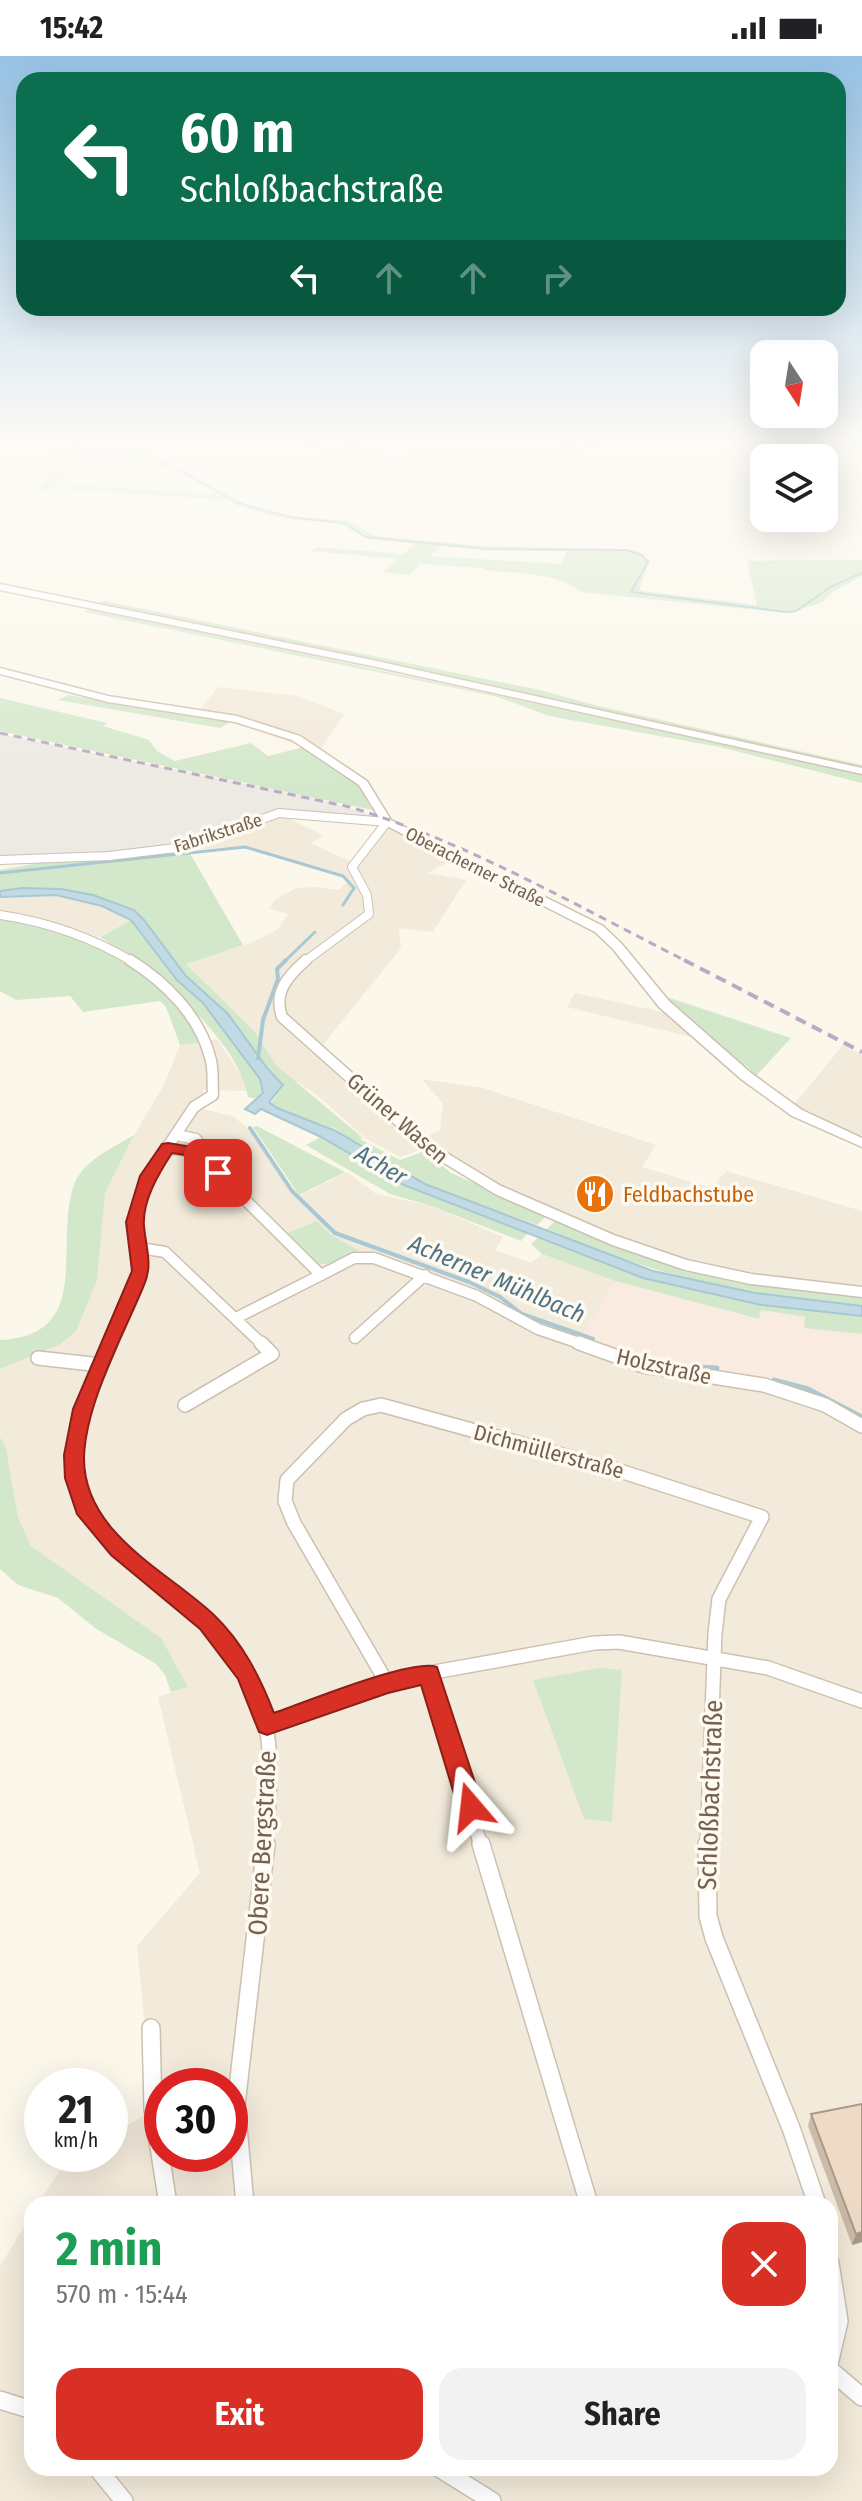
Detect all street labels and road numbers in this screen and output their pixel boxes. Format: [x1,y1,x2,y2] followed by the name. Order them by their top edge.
[171,808,265,858] street label: Fabrikstraße
[402,822,548,912] street label: Oberacherner Straße
[341,1067,454,1170] street label: Grüner Wasen
[614,1342,714,1391] street label: Holzstraße
[471,1418,627,1485] street label: Dichmüllerstraße
[692,1699,729,1891] street label: Schloßbachstraße
[242,1750,283,1936] street label: Obere Bergstraße

